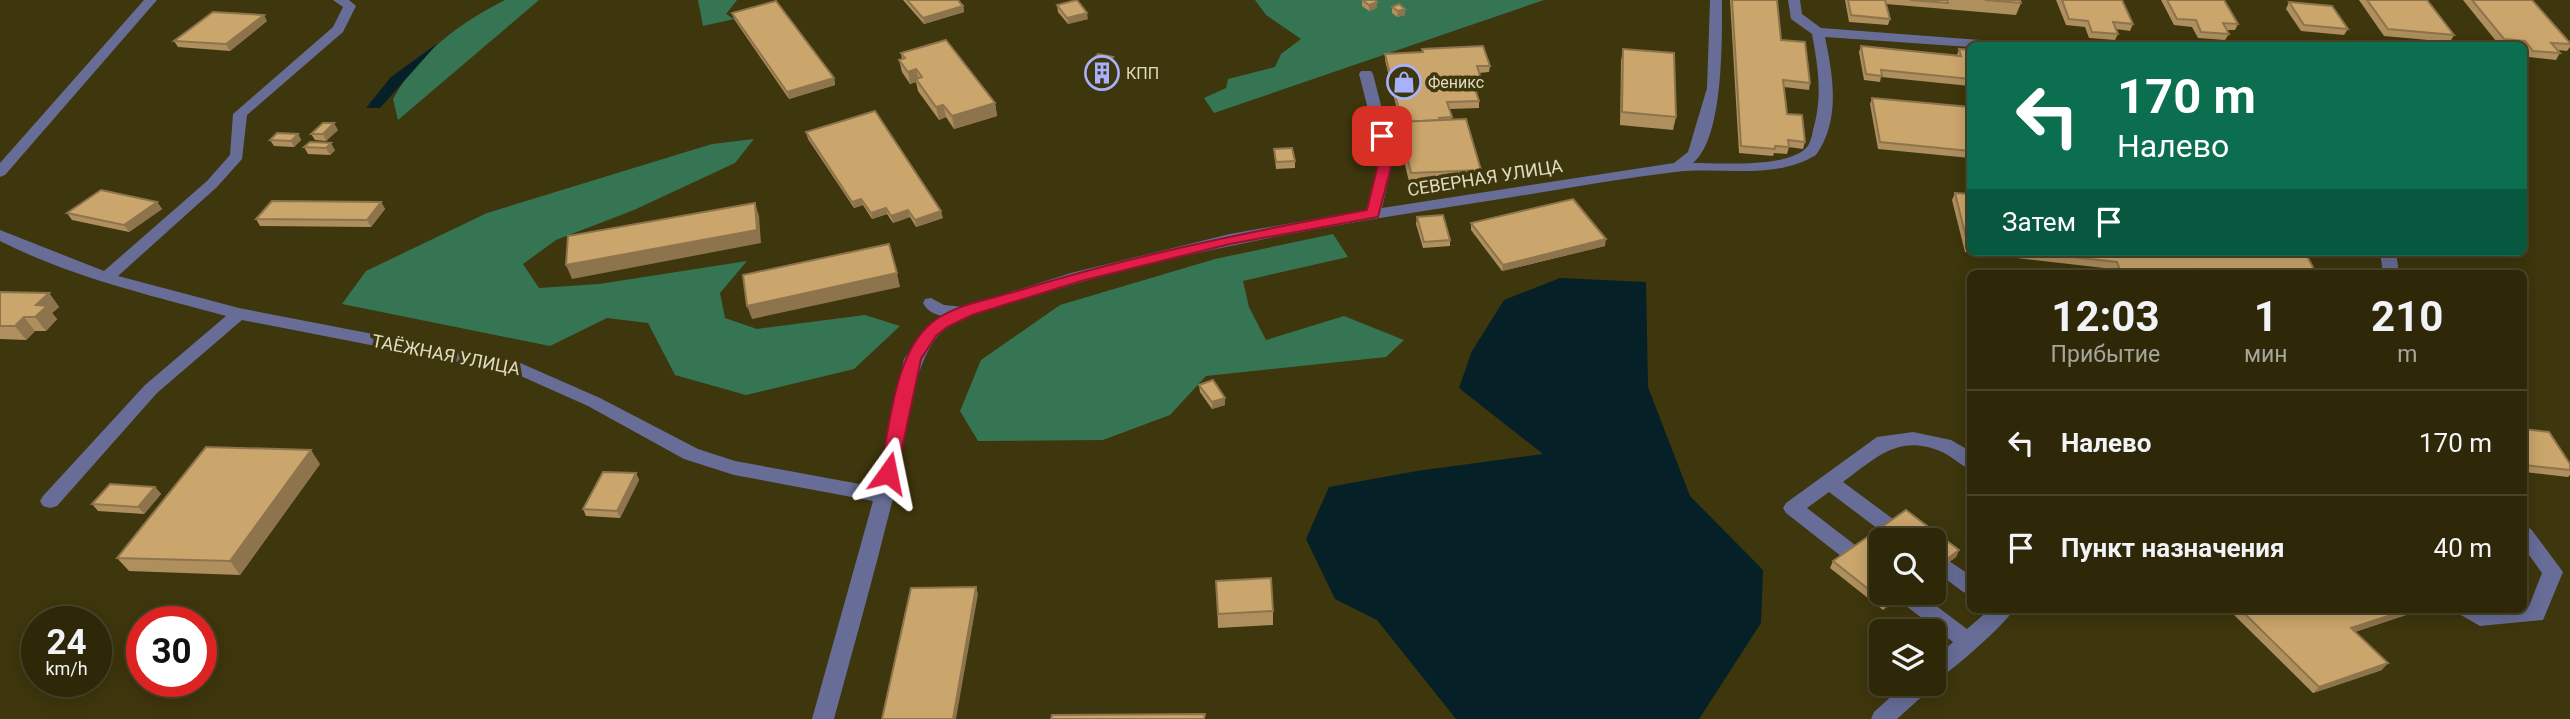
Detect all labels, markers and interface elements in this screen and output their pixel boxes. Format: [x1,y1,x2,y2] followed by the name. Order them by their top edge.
[1083,54,1121,92] building icon: КПП
[1385,63,1423,101] shop icon: Феникс
[1126,64,1159,83] place label: КПП
[2117,68,2256,125] text: 170 m
[2002,70,2093,161] icon: left
[1428,73,1484,92] place label: Феникс
[1352,106,1412,166] pin
[1363,117,1401,155] icon: arrive
[2117,127,2229,165] text: Налево
[1406,155,1564,200] street label: СЕВЕРНАЯ УЛИЦА
[2090,203,2128,241] icon: arrive
[2002,207,2076,237] text: Затем
[2051,292,2160,341] text: 12:03
[2254,292,2278,341] text: 1
[2371,292,2443,341] text: 210
[370,330,522,379] street label: ТАЁЖНАЯ УЛИЦА
[2051,341,2160,368] text: Прибытие
[2244,341,2288,368] text: мин
[2397,341,2417,368] text: m
[2002,424,2040,462] icon: left
[2061,428,2151,458] text: Налево
[2419,428,2492,458] text: 170 m
[851,436,925,510] position arrow
[1869,528,1946,696] map controls
[1869,528,1946,605] button: search
[2002,529,2040,567] icon: arrive
[2061,533,2285,563] text: Пункт назначения
[2434,533,2492,563] text: 40 m
[126,606,217,697] speed limit sign: 30
[1869,619,1946,696] button: layers
[46,622,87,663] text: 24
[45,658,88,679] text: km/h

